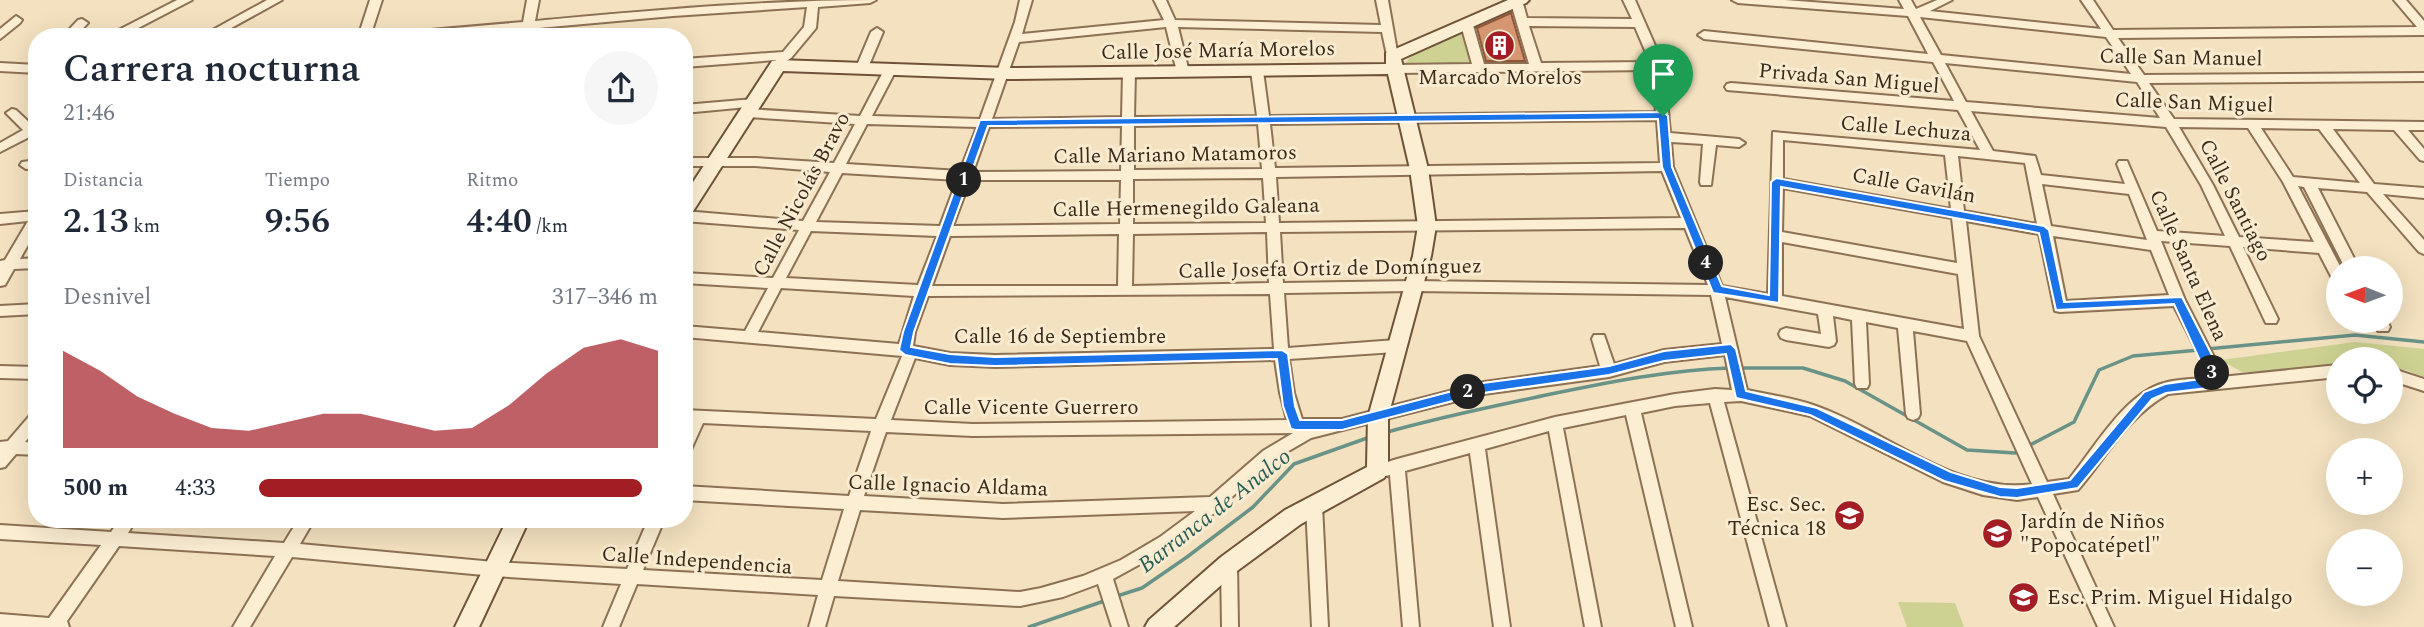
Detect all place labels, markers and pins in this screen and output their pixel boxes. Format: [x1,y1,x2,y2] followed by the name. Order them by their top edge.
[1483,28,1517,62] building icon: Marcado Morelos
[1633,44,1693,116] pin
[1418,62,1582,94] place label: Marcado Morelos
[946,162,982,198] pin: 1
[1688,246,1724,280] pin: 4
[2194,356,2230,390] pin: 3
[1450,374,1486,410] pin: 2
[1727,489,1826,545] place label: Esc. Sec. Técnica 18
[1832,499,1866,533] school or university icon: Esc. Sec. Técnica 18
[2020,506,2165,562] place label: Jardín de Niños "Popocatépetl"
[1980,516,2014,550] school or university icon: Jardín de Niños "Popocatépetl"
[2007,580,2041,614] school or university icon: Esc. Prim. Miguel Hidalgo
[2047,582,2293,614] place label: Esc. Prim. Miguel Hidalgo

